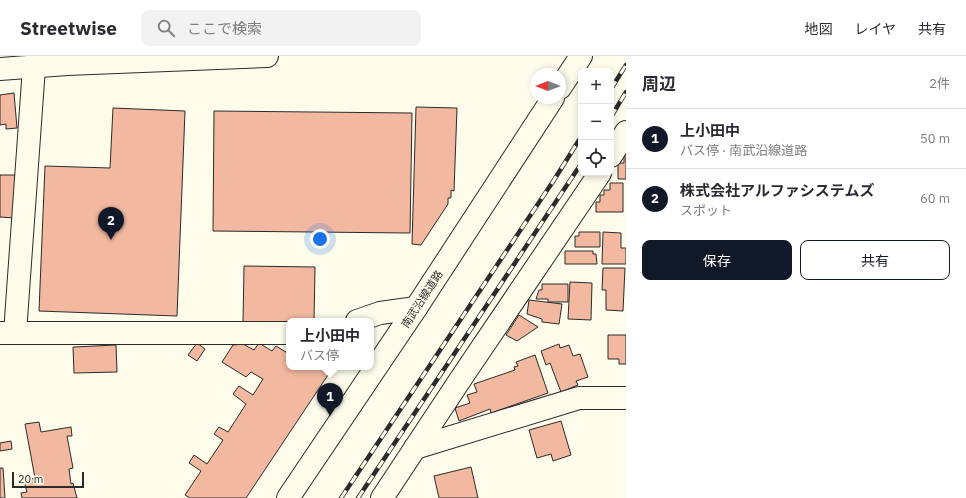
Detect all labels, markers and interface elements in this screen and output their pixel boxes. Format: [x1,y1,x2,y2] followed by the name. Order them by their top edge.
[141,10,421,46] search box
[20,16,117,40] text: Streetwise
[155,17,177,39] icon: search
[187,19,262,38] text: ここで検索
[804,20,832,38] text: 地図
[854,20,896,38] text: レイヤ
[918,20,946,38] text: 共有
[530,68,566,104] north arrow
[578,68,614,176] map controls
[578,68,614,104] button: +
[642,73,676,95] text: 周辺
[929,75,950,92] text: 2件
[578,104,614,140] button: −
[680,121,740,140] text: 上小田中
[651,130,659,147] text: 1
[920,130,950,147] text: 50 m
[578,140,614,176] button: locate
[680,142,807,159] text: バス停 · 南武沿線道路
[680,181,874,200] text: 株式会社アルファシステムズ
[651,190,659,207] text: 2
[920,190,950,207] text: 60 m
[680,202,732,219] text: スポット
[98,207,124,240] pin: 2
[310,229,330,249] your location
[642,240,792,280] button: 保存
[800,240,950,280] button: 共有
[398,268,446,330] street label: 南武沿線道路
[286,318,374,370] popup
[300,326,360,345] text: 上小田中
[300,347,339,364] text: バス停
[317,383,343,416] pin: 1
[12,470,84,489] scale bar
[18,472,43,486] text: 20 m

